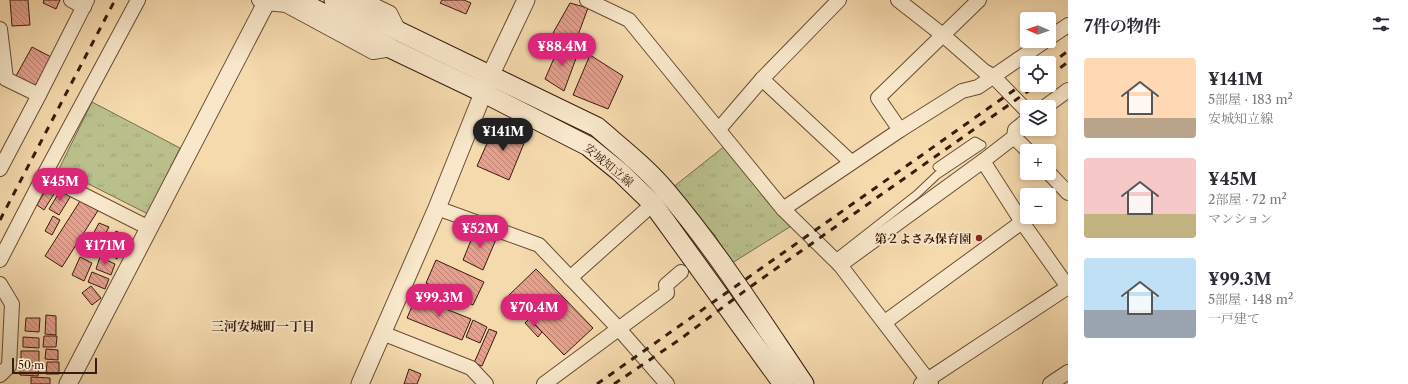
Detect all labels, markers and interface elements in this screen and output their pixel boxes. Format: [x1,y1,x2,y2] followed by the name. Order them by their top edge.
[1020,12,1056,48] north arrow
[1020,12,1056,224] map controls
[1370,13,1392,35] icon: filters
[1084,16,1161,36] text: 7件の物件
[529,33,595,67] pin: ¥88.4M
[537,38,587,54] text: ¥88.4M
[1020,56,1056,92] button: locate
[1208,69,1263,89] text: ¥141M
[1116,74,1164,122] icon: home
[1208,91,1293,107] text: 5部屋 · 183 m²
[1020,100,1056,136] button: layers
[1208,110,1273,126] text: 安城知立線
[475,118,531,152] pin: ¥141M
[482,123,524,139] text: ¥141M
[581,140,637,190] street label: 安城知立線
[1020,144,1056,180] button: +
[36,168,84,202] pin: ¥45M
[1208,169,1257,189] text: ¥45M
[41,173,79,189] text: ¥45M
[1116,174,1164,222] icon: home
[1020,188,1056,224] button: −
[1208,191,1287,207] text: 2部屋 · 72 m²
[1208,210,1272,226] text: マンション
[456,215,504,249] pin: ¥52M
[461,220,499,236] text: ¥52M
[875,231,971,246] place label: 第２よさみ保育園
[77,232,133,266] pin: ¥171M
[974,233,984,243] marker: 第２よさみ保育園
[84,237,126,253] text: ¥171M
[1208,269,1272,289] text: ¥99.3M
[1116,274,1164,322] icon: home
[406,284,472,318] pin: ¥99.3M
[415,289,463,305] text: ¥99.3M
[1208,291,1293,307] text: 5部屋 · 148 m²
[501,294,567,328] pin: ¥70.4M
[510,299,558,315] text: ¥70.4M
[1208,310,1260,326] text: 一戸建て
[211,318,315,334] district label: 三河安城町一丁目
[12,356,97,375] scale bar
[18,358,44,372] text: 50 m

